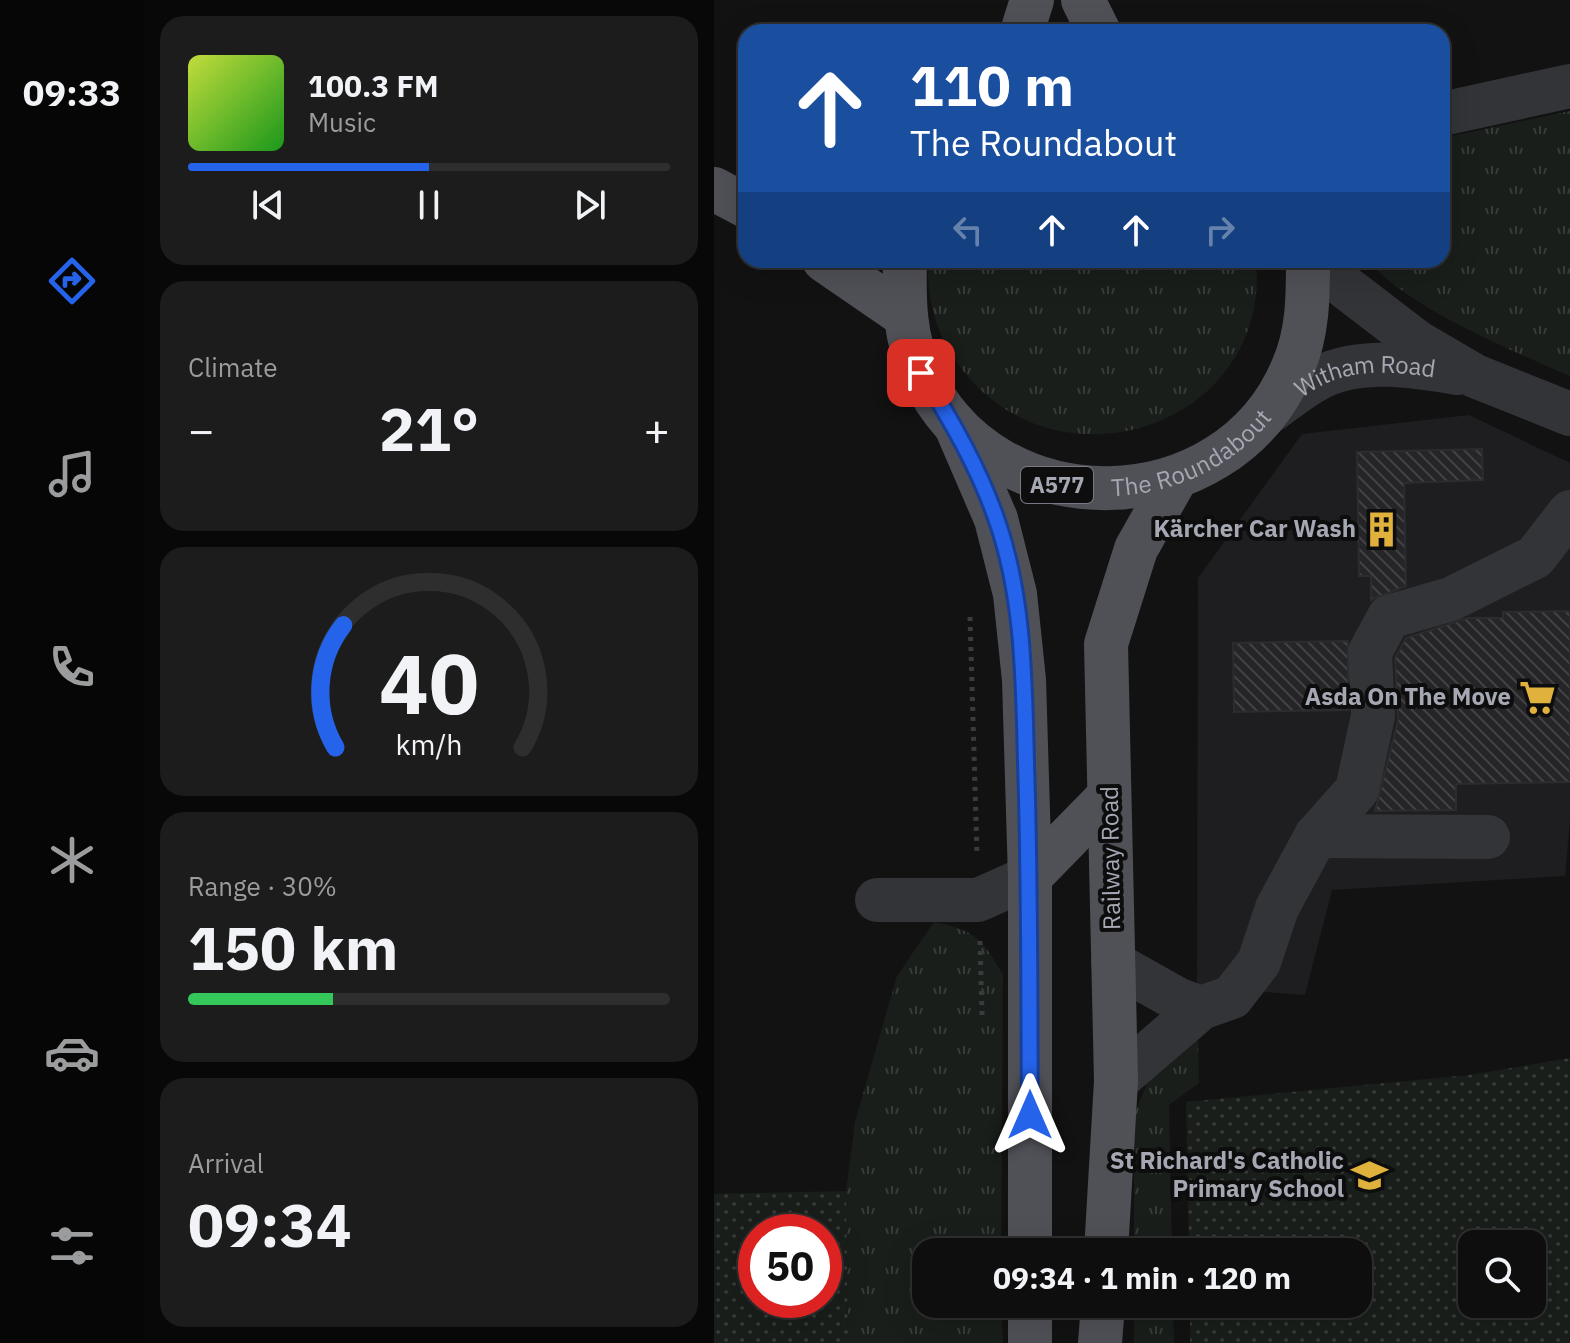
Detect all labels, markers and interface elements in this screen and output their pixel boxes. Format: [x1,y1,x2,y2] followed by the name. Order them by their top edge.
[910,49,1074,121] text: 110 m
[778,56,882,160] icon: ahead
[308,66,439,105] text: 100.3 FM
[23,69,121,116] text: 09:33
[308,105,376,139] text: Music
[910,119,1177,166] text: The Roundabout
[246,183,290,227] icon: previous
[407,183,451,227] icon: pause
[568,183,612,227] icon: next
[946,208,990,252] icon: left
[1030,208,1074,252] icon: ahead
[1114,208,1158,252] icon: ahead
[1198,208,1242,252] icon: right
[44,253,100,309] icon: directions
[887,339,955,407] pin
[1288,348,1438,404] street label: Witham Road
[188,350,278,384] text: Climate
[899,351,943,395] icon: arrive
[379,389,479,468] text: 21°
[188,401,214,458] text: −
[644,401,670,458] text: +
[1110,402,1278,503] street label: The Roundabout
[44,446,100,502] icon: music
[1021,467,1093,503] road number: A577
[1363,510,1401,548] building icon: Kärcher Car Wash
[1153,512,1356,544] place label: Kärcher Car Wash
[379,628,479,736] text: 40
[44,639,100,695] icon: phone
[1518,678,1556,716] supermarket icon: Asda On The Move
[1305,680,1511,712] place label: Asda On The Move
[395,726,463,763] text: km/h
[1093,786,1127,930] street label: Railway Road
[44,832,100,888] icon: climate
[188,869,337,903] text: Range · 30%
[188,908,398,987] text: 150 km
[44,1025,100,1081] icon: car
[988,1073,1072,1157] position arrow
[1110,1144,1344,1204] place label: St Richard's Catholic Primary School
[188,1146,264,1180] text: Arrival
[1351,1156,1389,1194] school or university icon: St Richard's Catholic Primary School
[188,1185,352,1264] text: 09:34
[738,1214,842,1318] speed limit sign: 50
[44,1218,100,1274] icon: filters
[1458,1230,1546,1318] map controls
[1458,1230,1546,1318] button: search
[993,1258,1291,1297] text: 09:34 · 1 min · 120 m

